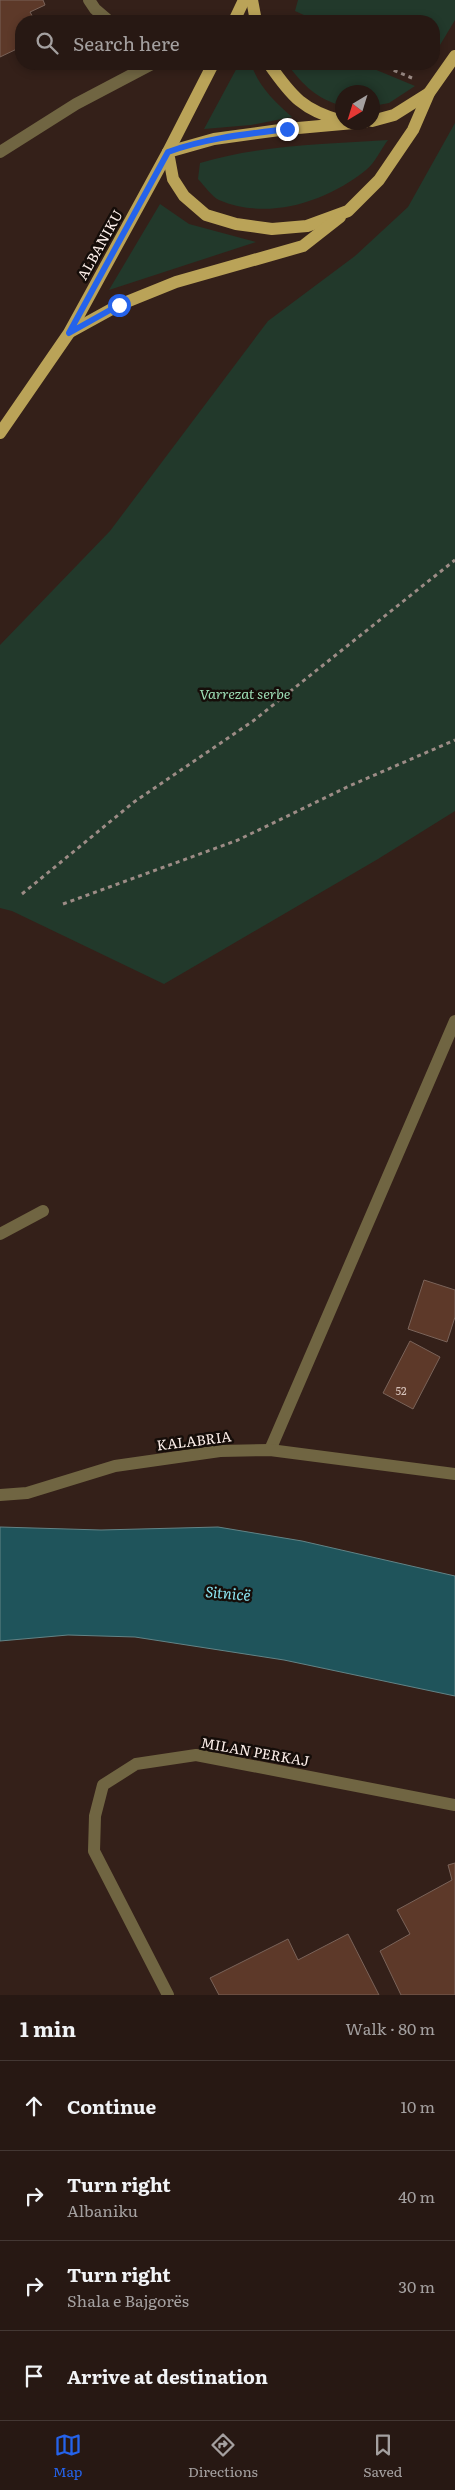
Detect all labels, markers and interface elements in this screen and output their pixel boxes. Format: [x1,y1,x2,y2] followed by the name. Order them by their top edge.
[15,15,440,70] search box
[33,29,61,57] icon: search
[73,29,180,57] text: Search here
[335,85,380,130] north arrow
[276,118,299,141] route end
[72,206,127,283] street label: ALBANIKU
[108,294,131,317] route start
[199,683,291,703] park label: Varrezat serbe
[395,1382,407,1398] house number: 52
[155,1425,233,1455] street label: KALABRIA
[205,1579,252,1606] water label: Sitnicë
[199,1732,311,1770] street label: MILAN PERKAJ
[20,2012,76,2043] text: 1 min
[346,2016,435,2040] text: Walk · 80 m
[20,2092,48,2120] icon: ahead
[67,2092,156,2120] text: Continue
[401,2094,435,2118] text: 10 m
[67,2170,171,2198] text: Turn right
[20,2182,48,2210] icon: right
[398,2184,435,2208] text: 40 m
[67,2198,138,2222] text: Albaniku
[67,2260,171,2288] text: Turn right
[20,2272,48,2300] icon: right
[398,2274,435,2298] text: 30 m
[67,2288,189,2312] text: Shala e Bajgorës
[20,2362,48,2390] icon: arrive
[67,2362,268,2390] text: Arrive at destination
[53,2431,83,2481] tab: Map
[188,2431,258,2481] tab: Directions
[363,2431,402,2481] tab: Saved

